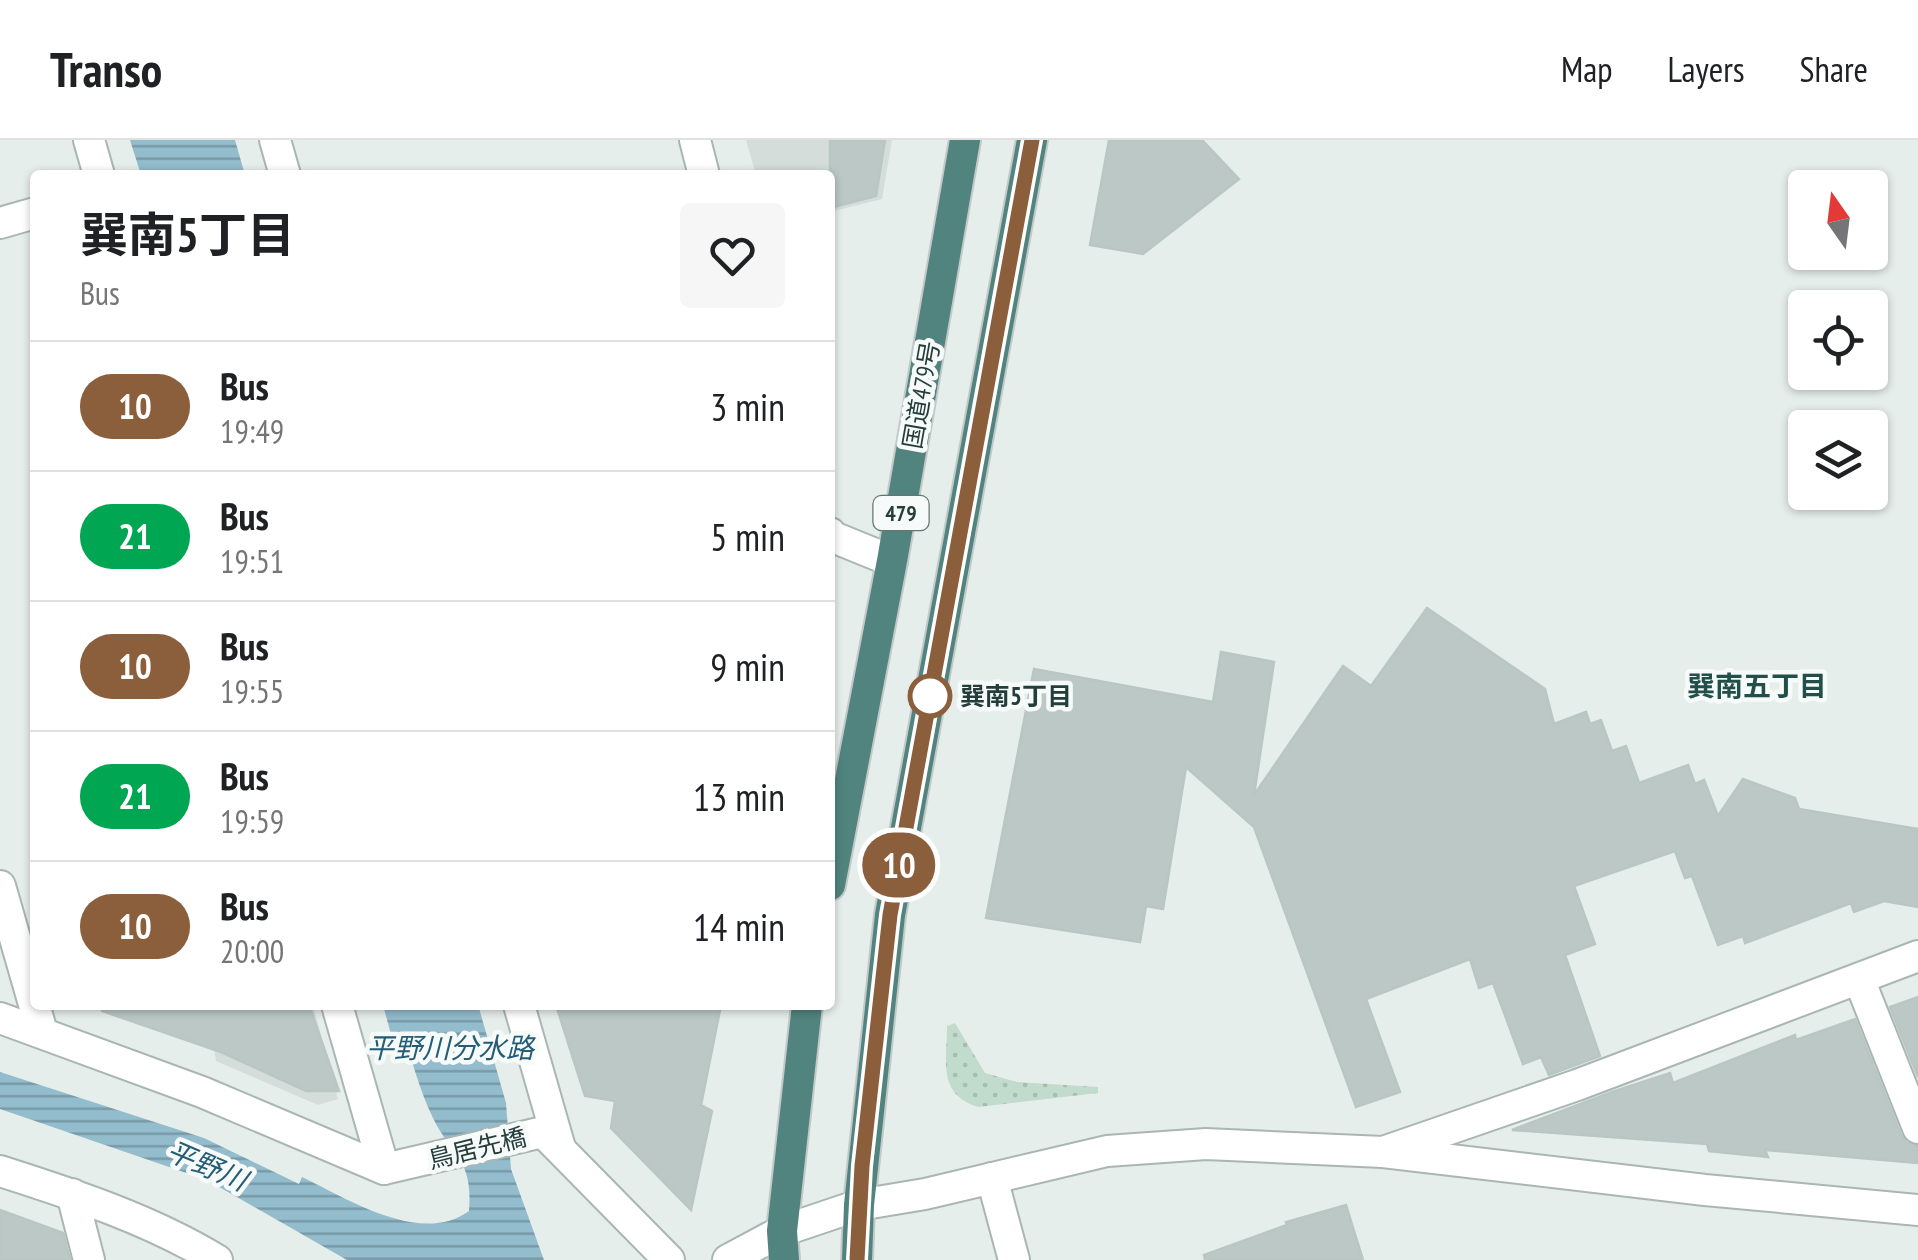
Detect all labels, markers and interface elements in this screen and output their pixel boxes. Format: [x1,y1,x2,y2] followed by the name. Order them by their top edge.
[50,38,162,100] text: Transo
[1561,46,1612,92] text: Map
[1667,46,1745,92] text: Layers
[1800,46,1868,92] text: Share
[1788,170,1888,270] north arrow
[1788,170,1888,510] map controls
[80,203,295,265] text: 巽南5丁目
[680,203,785,308] button: heart
[80,272,120,314] text: Bus
[1788,290,1888,390] button: locate
[896,339,946,451] street label: 国道479号
[220,361,269,410] text: Bus
[710,382,785,431] text: 3 min
[118,383,152,429] text: 10
[220,410,284,452] text: 19:49
[1788,410,1888,510] button: layers
[220,491,269,540] text: Bus
[874,496,928,530] road number: 479
[710,512,785,561] text: 5 min
[118,513,152,559] text: 21
[220,540,284,582] text: 19:51
[220,621,269,670] text: Bus
[710,642,785,691] text: 9 min
[118,643,152,689] text: 10
[1687,667,1827,704] district label: 巽南五丁目
[220,670,284,712] text: 19:55
[909,675,951,717] marker: 巽南5丁目
[960,680,1072,712] place label: 巽南5丁目
[220,751,269,800] text: Bus
[693,772,785,821] text: 13 min
[118,773,152,819] text: 21
[220,800,284,842] text: 19:59
[854,832,944,898] line badge: 10
[882,842,916,888] text: 10
[220,881,269,930] text: Bus
[693,902,785,951] text: 14 min
[118,903,152,949] text: 10
[220,930,284,972] text: 20:00
[366,1029,536,1066] water label: 平野川分水路
[425,1120,529,1176] street label: 鳥居先橋
[161,1132,256,1200] water label: 平野川

